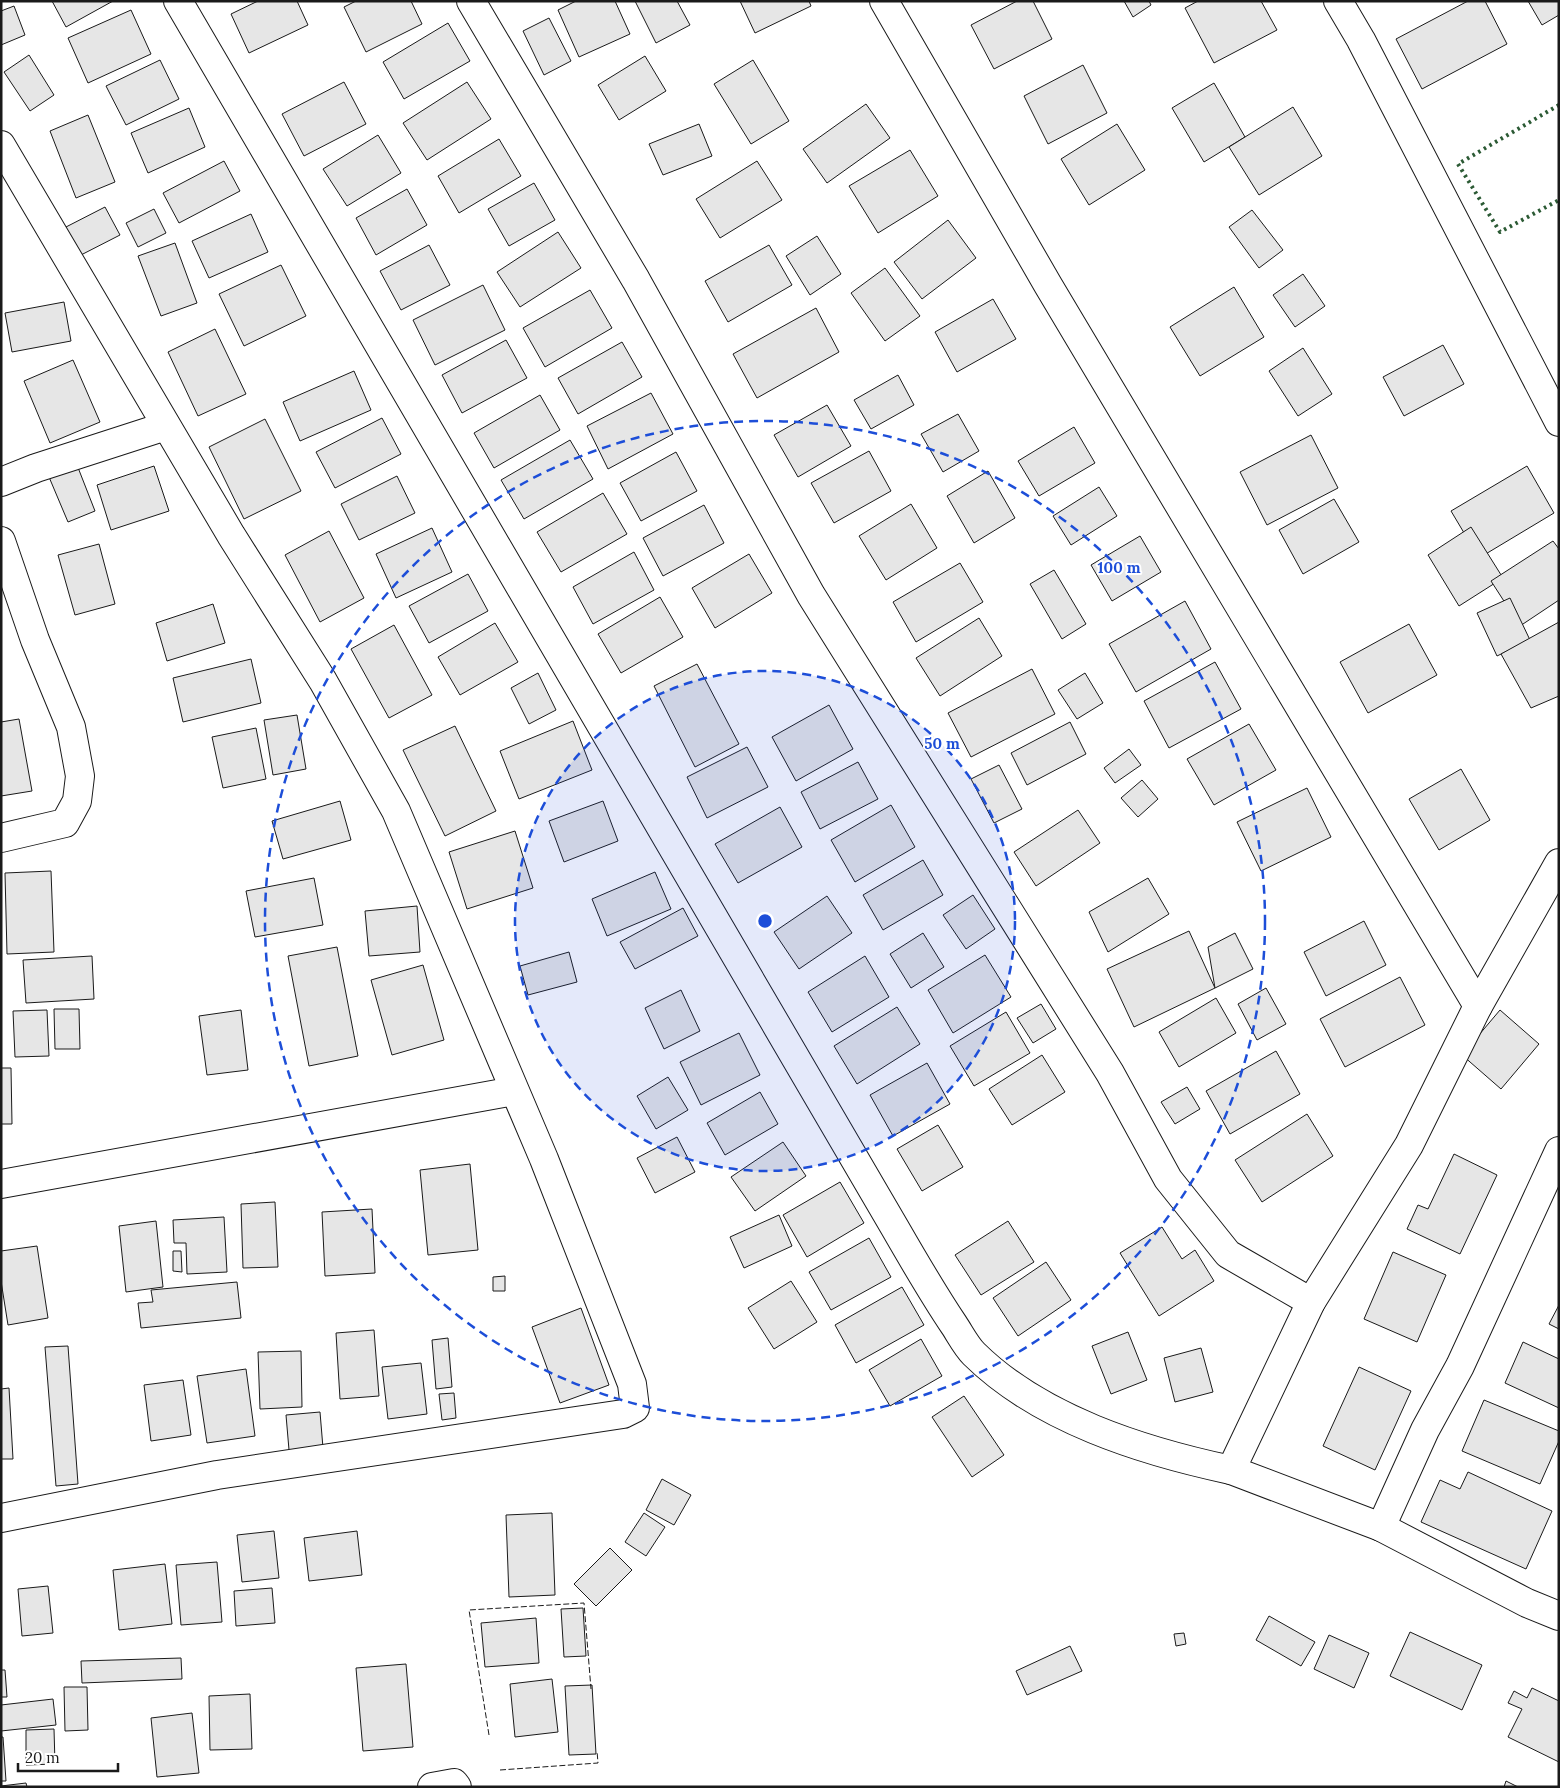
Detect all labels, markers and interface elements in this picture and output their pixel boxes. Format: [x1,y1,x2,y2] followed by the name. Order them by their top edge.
[1098,558,1141,577] text: 100 m
[924,734,960,753] text: 50 m
[756,912,774,930] centre of rings
[18,1740,118,1772] scale bar
[25,1748,60,1767] text: 20 m

